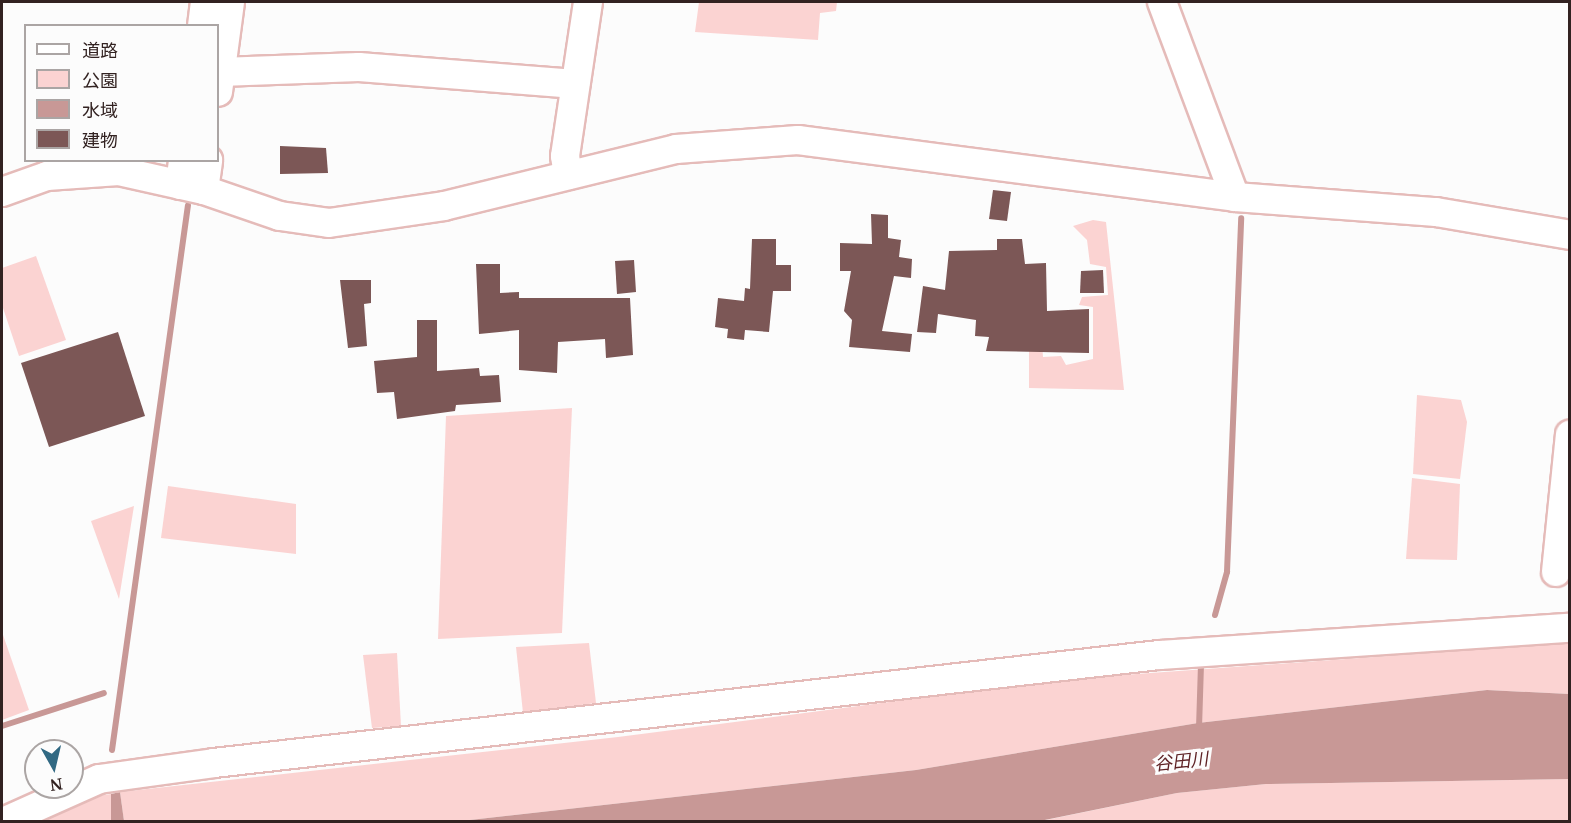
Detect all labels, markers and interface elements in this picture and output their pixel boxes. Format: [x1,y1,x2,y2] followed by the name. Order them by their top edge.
[24,24,219,162] legend
[82,38,118,62] text: 道路
[82,68,118,92] text: 公園
[82,98,118,122] text: 水域
[82,128,118,152] text: 建物
[24,739,84,799] north arrow
[1153,747,1209,775] water label: 谷田川
[48,773,64,797] text: N

